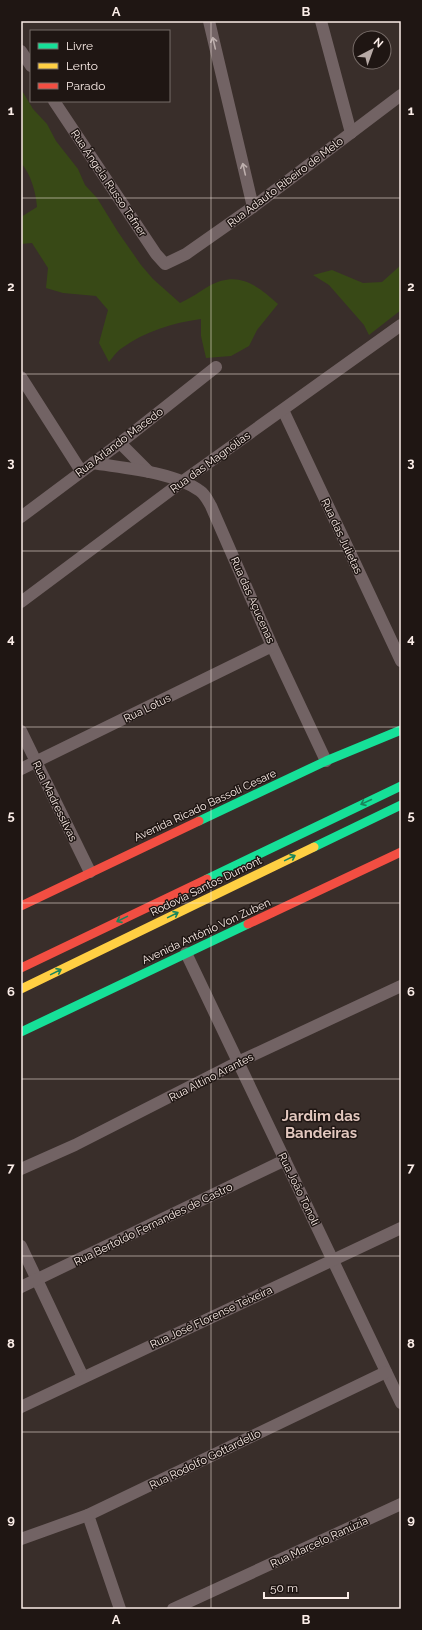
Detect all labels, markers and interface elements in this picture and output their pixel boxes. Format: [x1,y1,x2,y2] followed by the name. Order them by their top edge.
[112,4,121,19] text: A
[302,4,311,19] text: B
[30,30,170,102] legend
[352,30,392,70] north arrow
[371,35,386,50] text: N
[210,37,217,50] one-way arrow
[66,39,93,53] text: Livre
[66,59,98,73] text: Lento
[66,79,105,93] text: Parado
[8,103,15,118] text: 1
[408,103,415,118] text: 1
[68,127,150,239] street label: Rua Ângela Russo Tafner
[225,134,346,230] street label: Rua Adauto Ribeiro de Melo
[239,163,247,176] one-way arrow
[7,279,15,294] text: 2
[407,279,415,294] text: 2
[73,405,166,480] street label: Rua Arlando Macedo
[168,429,253,496] street label: Rua das Magnólias
[7,455,15,470] text: 3
[407,455,415,470] text: 3
[318,496,365,576] street label: Rua das Julietas
[228,555,277,645] street label: Rua das Açucenas
[7,631,15,646] text: 4
[407,631,415,646] text: 4
[122,691,173,725] street label: Rua Lotus
[29,759,80,844] street label: Rua Madressilvas
[132,766,279,844] street label: Avenida Ricado Bassoli Cesare
[360,799,372,806] one-way arrow
[7,808,15,823] text: 5
[407,808,415,823] text: 5
[148,854,264,919] street label: Rodovia Santos Dumont
[284,854,296,861] one-way arrow
[140,896,273,967] street label: Avenida Antônio Von Zuben
[167,911,179,918] one-way arrow
[117,916,129,923] one-way arrow
[50,967,62,975] one-way arrow
[7,984,15,999] text: 6
[407,984,415,999] text: 6
[167,1051,256,1104] street label: Rua Altino Arantes
[282,1107,360,1142] district label: Jardim das Bandeiras
[275,1151,322,1228] street label: Rua João Tonoli
[7,1160,15,1175] text: 7
[407,1160,415,1175] text: 7
[72,1180,235,1269] street label: Rua Bertoldo Fernandes de Castro
[148,1283,274,1352] street label: Rua José Florense Teixeira
[7,1336,15,1351] text: 8
[407,1336,415,1351] text: 8
[147,1427,263,1492] street label: Rua Rodolfo Gottardello
[7,1512,15,1527] text: 9
[407,1512,415,1527] text: 9
[268,1514,370,1571] street label: Rua Marcelo Ranúzia
[264,1574,348,1600] scale bar
[270,1581,298,1595] text: 50 m
[112,1612,121,1627] text: A
[302,1612,311,1627] text: B

